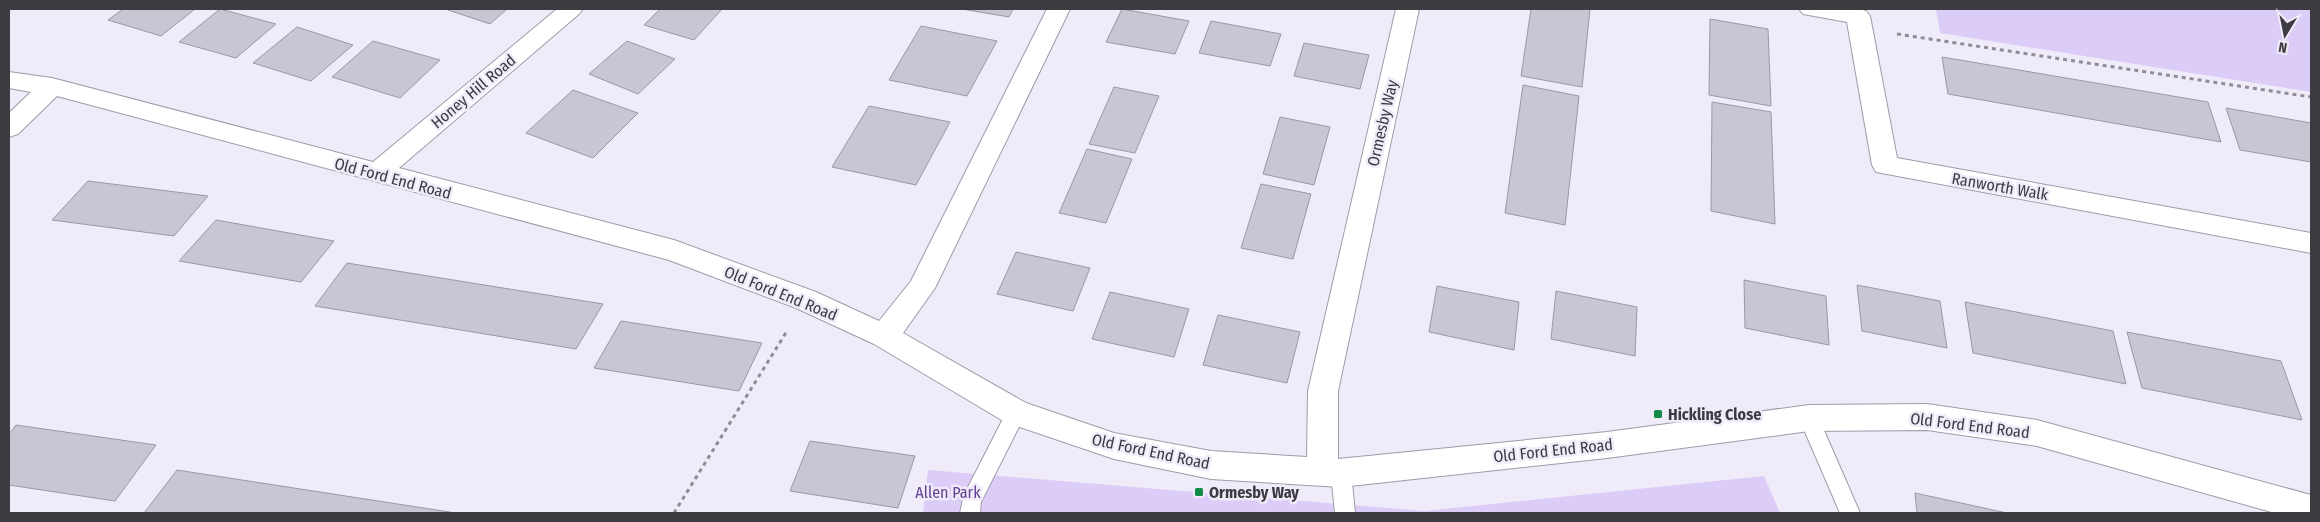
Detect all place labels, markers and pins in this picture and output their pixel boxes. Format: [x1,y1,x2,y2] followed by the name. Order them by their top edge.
[1668,405,1761,424] place label: Hickling Close
[1652,408,1664,420] marker: Hickling Close
[1209,483,1299,502] place label: Ormesby Way
[1193,486,1205,498] marker: Ormesby Way

